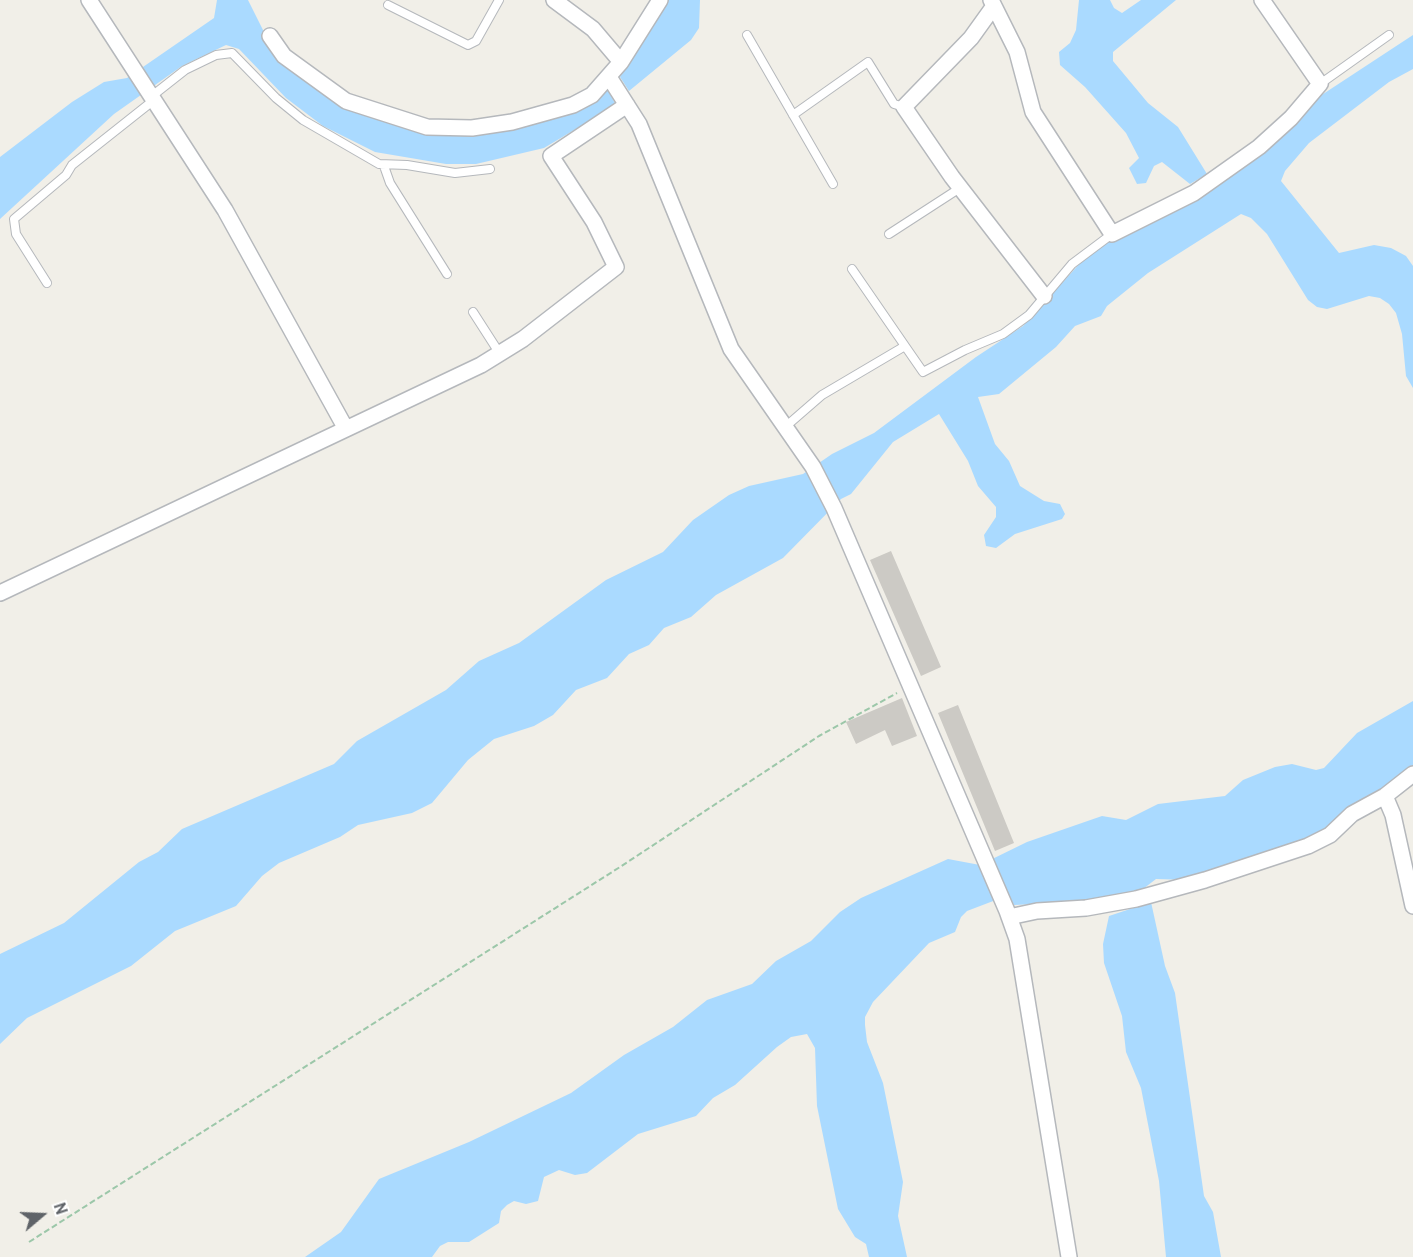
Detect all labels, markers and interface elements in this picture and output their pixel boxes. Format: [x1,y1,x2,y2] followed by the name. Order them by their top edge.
[12,1185,72,1245] north arrow
[48,1200,70,1218] text: N

